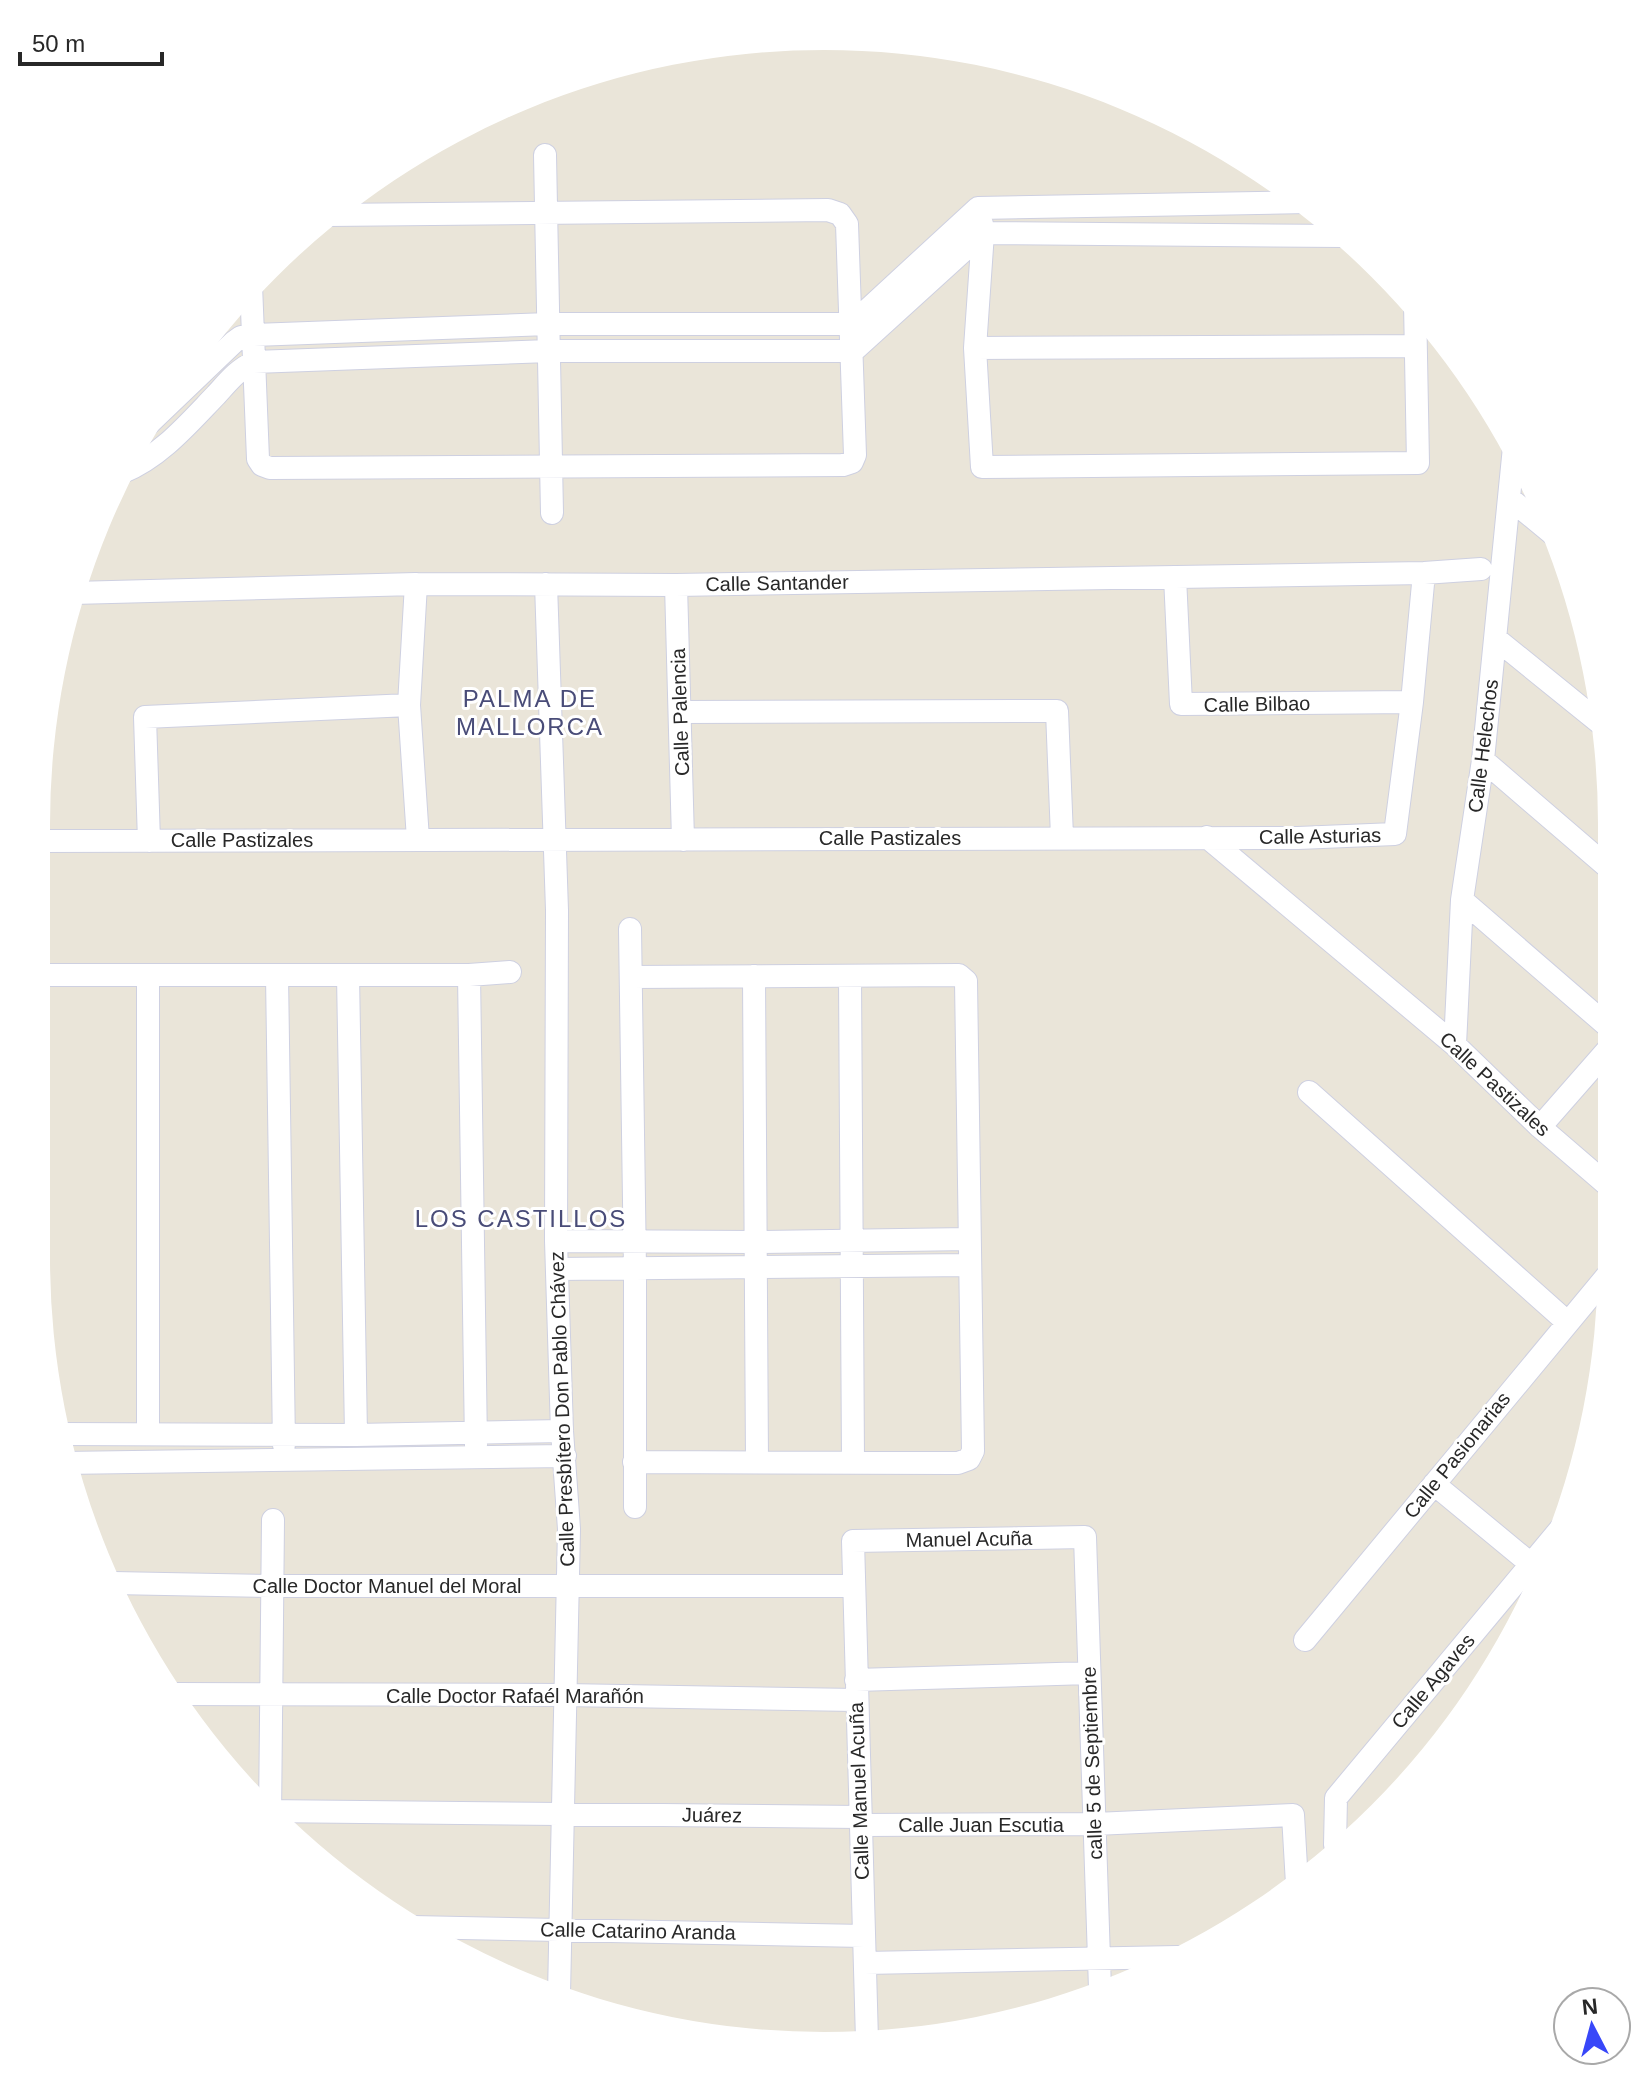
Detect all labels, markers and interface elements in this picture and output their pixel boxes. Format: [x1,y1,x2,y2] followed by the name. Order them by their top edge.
[20,16,162,66] scale bar
[32,30,85,57] text: 50 m
[705,571,849,595] street label: Calle Santander
[667,647,693,776] street label: Calle Palencia
[1464,678,1502,814] street label: Calle Helechos
[456,685,604,740] district label: PALMA DE MALLORCA
[1203,692,1311,716] street label: Calle Bilbao
[1259,824,1381,848] street label: Calle Asturias
[819,827,961,849] street label: Calle Pastizales
[171,829,313,851] street label: Calle Pastizales
[1435,1027,1555,1141] street label: Calle Pastizales
[415,1205,627,1232] district label: LOS CASTILLOS
[545,1251,579,1567] street label: Calle Presbítero Don Pablo Chávez
[1399,1388,1515,1522] street label: Calle Pasionarias
[905,1527,1033,1551] street label: Manuel Acuña
[252,1575,522,1597] street label: Calle Doctor Manuel del Moral
[1387,1629,1479,1733] street label: Calle Agaves
[1078,1666,1106,1860] street label: calle 5 de Septiembre
[386,1685,644,1707] street label: Calle Doctor Rafaél Marañón
[845,1701,873,1880] street label: Calle Manuel Acuña
[682,1803,742,1827] street label: Juárez
[898,1814,1065,1836] street label: Calle Juan Escutia
[540,1918,737,1944] street label: Calle Catarino Aranda
[1552,1986,1632,2066] north arrow
[1581,1993,1599,2020] text: N

